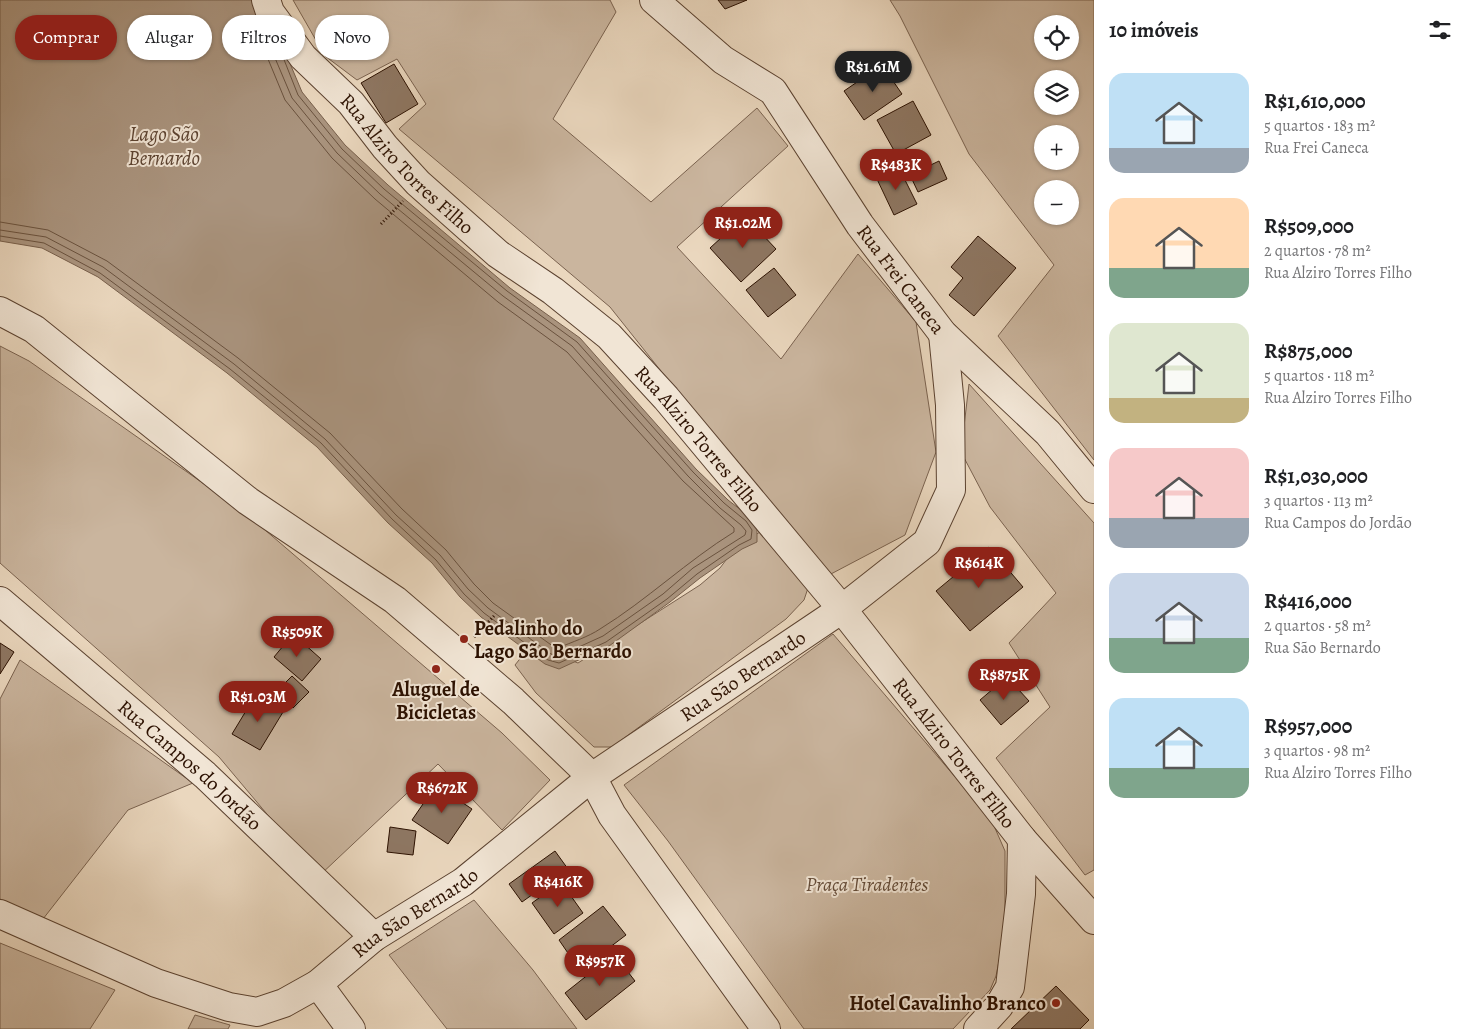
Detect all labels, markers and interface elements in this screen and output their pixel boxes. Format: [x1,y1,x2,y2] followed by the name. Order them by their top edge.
[15,15,117,60] chip: Comprar
[127,15,212,60] chip: Alugar
[222,15,305,60] chip: Filtros
[315,15,389,60] chip: Novo
[1034,15,1079,225] map controls
[1034,15,1079,60] button: locate
[1109,16,1199,44] text: 10 imóveis
[1426,16,1454,44] icon: filters
[827,51,919,93] pin: R$1.61M
[846,56,900,78] text: R$1.61M
[1034,70,1079,115] button: layers
[334,87,480,241] street label: Rua Alziro Torres Filho
[1264,87,1366,115] text: R$1,610,000
[1149,93,1209,153] icon: home
[1264,115,1375,137] text: 5 quartos · 183 m²
[128,120,200,172] water label: Lago São Bernardo
[1034,125,1079,170] button: +
[1264,137,1369,159] text: Rua Frei Caneca
[855,148,937,191] pin: R$483K
[871,154,921,176] text: R$483K
[1034,180,1079,225] button: −
[697,206,789,249] pin: R$1.02M
[714,212,772,234] text: R$1.02M
[1264,212,1354,240] text: R$509,000
[1149,218,1209,278] icon: home
[850,219,952,340] street label: Rua Frei Caneca
[1264,240,1371,262] text: 2 quartos · 78 m²
[1264,262,1412,284] text: Rua Alziro Torres Filho
[1264,337,1353,365] text: R$875,000
[1149,343,1209,403] icon: home
[628,360,769,518] street label: Rua Alziro Torres Filho
[1264,365,1374,387] text: 5 quartos · 118 m²
[1264,387,1412,409] text: Rua Alziro Torres Filho
[1264,462,1368,490] text: R$1,030,000
[1149,468,1209,528] icon: home
[1264,490,1373,512] text: 3 quartos · 113 m²
[1264,512,1412,534] text: Rua Campos do Jordão
[938,546,1020,589] pin: R$614K
[955,552,1003,574] text: R$614K
[1264,587,1352,615] text: R$416,000
[1149,593,1209,653] icon: home
[474,615,632,665] place label: Pedalinho do Lago São Bernardo
[1264,615,1371,637] text: 2 quartos · 58 m²
[256,616,338,658] pin: R$509K
[272,621,322,643] text: R$509K
[675,624,811,728] street label: Rua São Bernardo
[458,633,470,645] marker: Pedalinho do Lago São Bernardo
[1264,637,1381,659] text: Rua São Bernardo
[963,658,1045,701] pin: R$875K
[430,663,442,675] marker: Aluguel de Bicicletas
[979,664,1029,686] text: R$875K
[886,672,1022,834] street label: Rua Alziro Torres Filho
[391,676,480,726] place label: Aluguel de Bicicletas
[212,680,304,723] pin: R$1.03M
[230,686,286,708] text: R$1.03M
[112,694,268,837] street label: Rua Campos do Jordão
[1264,712,1352,740] text: R$957,000
[1149,718,1209,778] icon: home
[1264,740,1370,762] text: 3 quartos · 98 m²
[1264,762,1412,784] text: Rua Alziro Torres Filho
[401,772,483,814] pin: R$672K
[417,777,467,799] text: R$672K
[346,862,484,964] street label: Rua São Bernardo
[517,866,599,908] pin: R$416K
[534,871,582,893] text: R$416K
[806,871,928,898] park label: Praça Tiradentes
[559,944,641,987] pin: R$957K
[575,950,625,972] text: R$957K
[849,990,1046,1017] place label: Hotel Cavalinho Branco
[1050,997,1062,1009] marker: Hotel Cavalinho Branco

